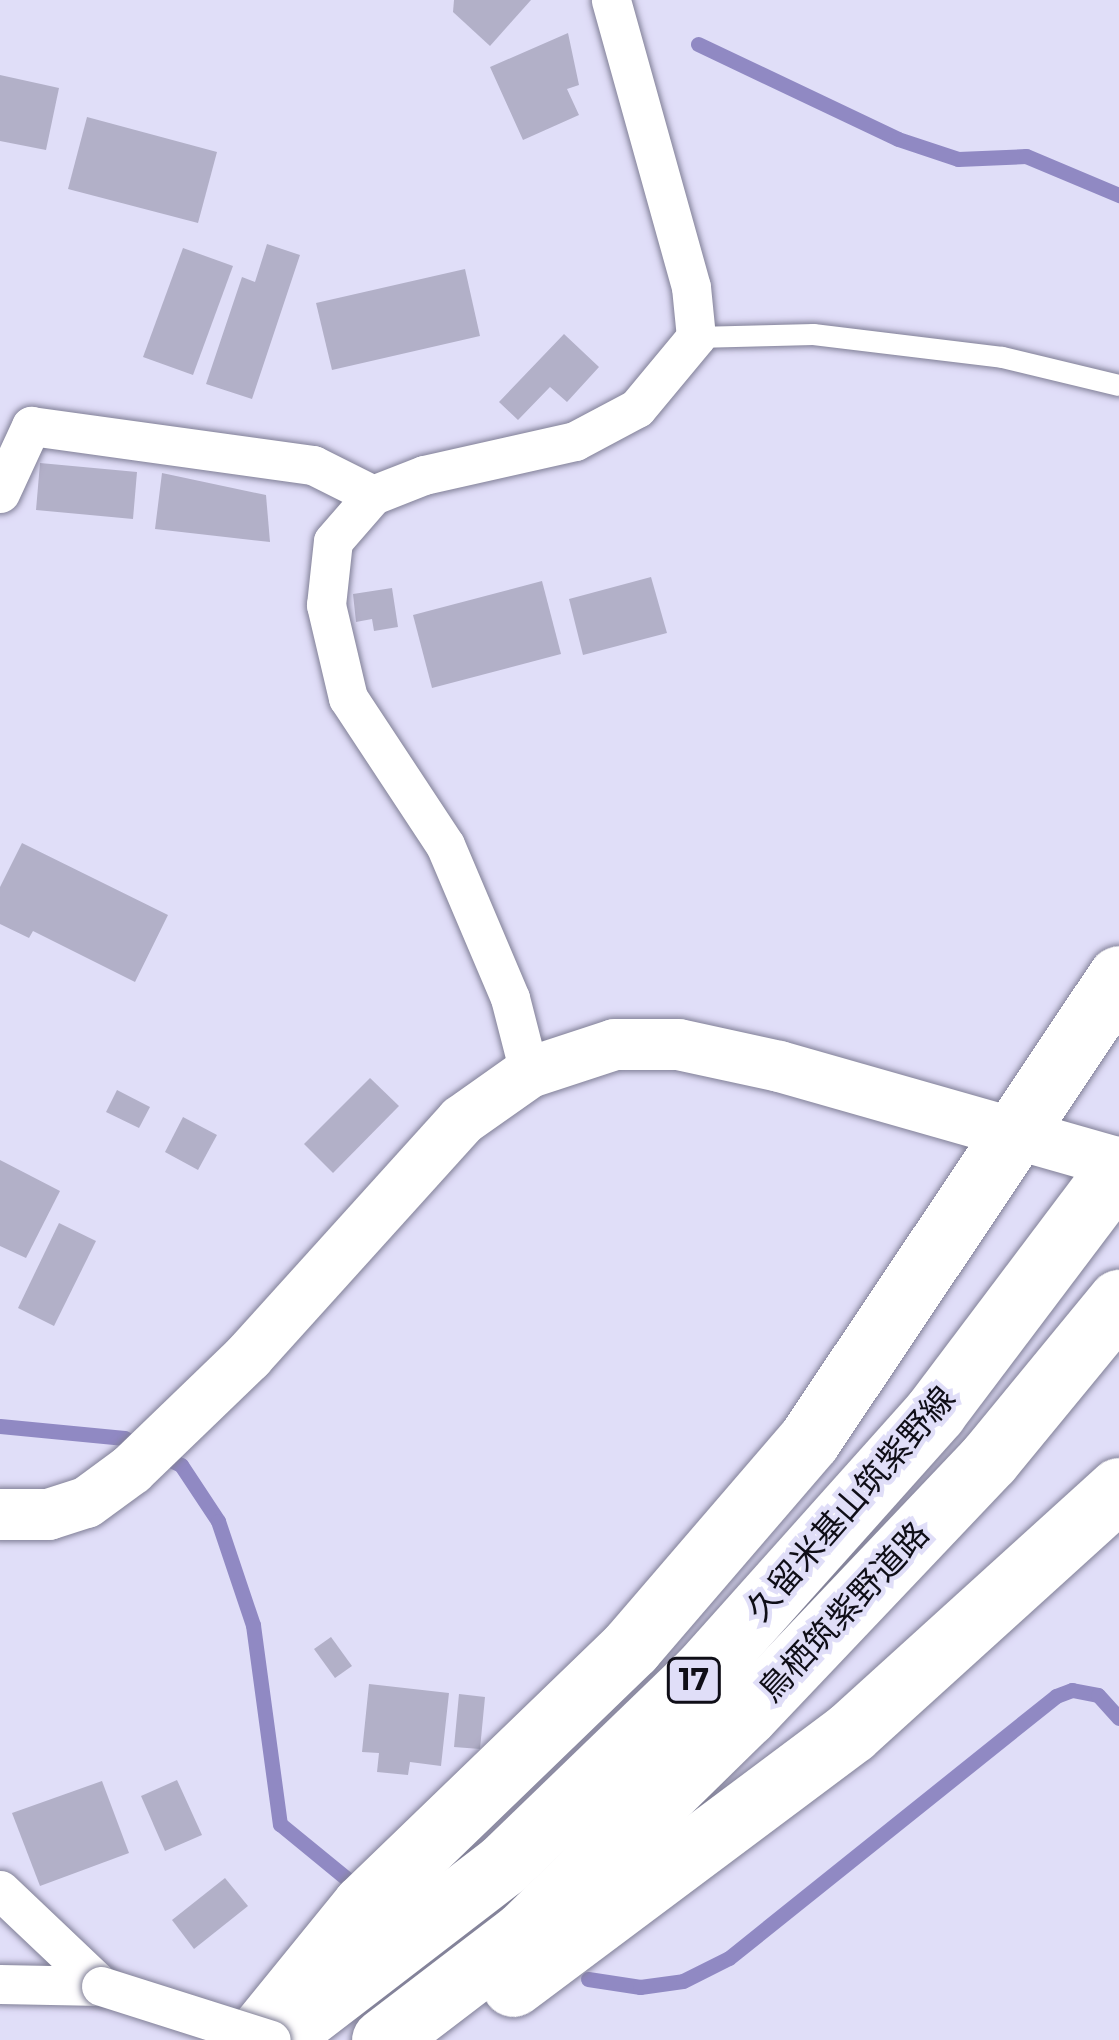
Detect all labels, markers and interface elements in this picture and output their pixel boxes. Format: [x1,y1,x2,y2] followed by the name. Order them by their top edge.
[739,1379,963,1629] street label: 久留米基山筑紫野線
[751,1514,937,1710] street label: 鳥栖筑紫野道路
[664,1656,724,1704] road number: 17

